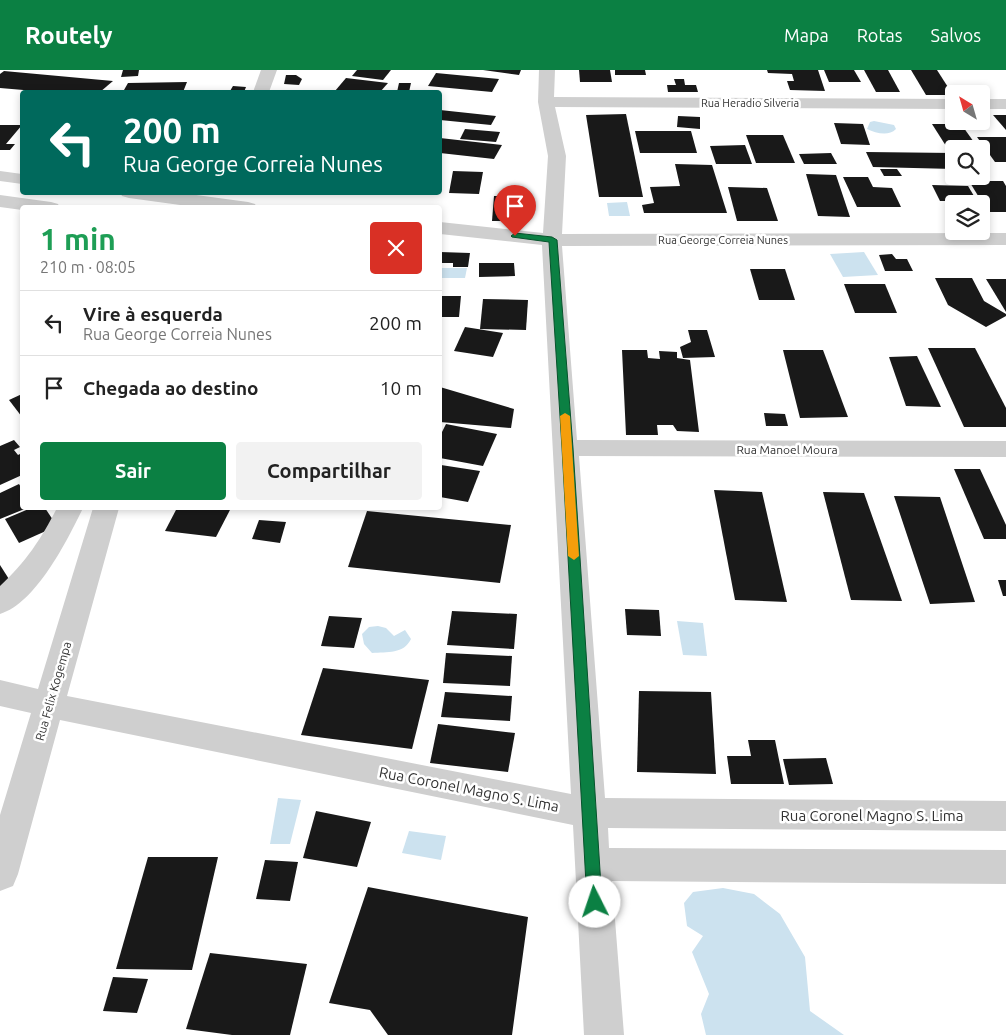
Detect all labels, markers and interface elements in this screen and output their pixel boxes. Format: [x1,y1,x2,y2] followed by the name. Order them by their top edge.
[25,22,112,49] text: Routely
[784,25,829,45] text: Mapa
[857,25,903,45] text: Rotas
[931,25,981,45] text: Salvos
[945,85,990,130] north arrow
[945,85,990,240] map controls
[701,97,799,109] street label: Rua Heradio Silveria
[40,110,105,175] icon: left
[123,110,221,150] text: 200 m
[945,140,990,185] button: search
[123,151,383,176] text: Rua George Correia Nunes
[494,185,536,236] pin
[501,192,529,220] icon: arrive
[945,195,990,240] button: layers
[40,222,116,256] text: 1 min
[370,222,422,274] button: close
[658,234,788,246] street label: Rua George Correia Nunes
[40,258,136,276] text: 210 m · 08:05
[83,303,223,325] text: Vire à esquerda
[40,309,68,337] icon: left
[369,312,422,334] text: 200 m
[83,325,272,343] text: Rua George Correia Nunes
[40,374,68,402] icon: arrive
[83,377,259,399] text: Chegada ao destino
[380,377,422,399] text: 10 m
[40,442,226,500] button: Sair
[236,442,422,500] button: Compartilhar
[736,443,838,456] street label: Rua Manoel Moura
[33,640,73,742] street label: Rua Felix Kogempa
[378,763,560,815] street label: Rua Coronel Magno S. Lima
[781,807,963,824] street label: Rua Coronel Magno S. Lima
[568,875,620,927] position arrow

